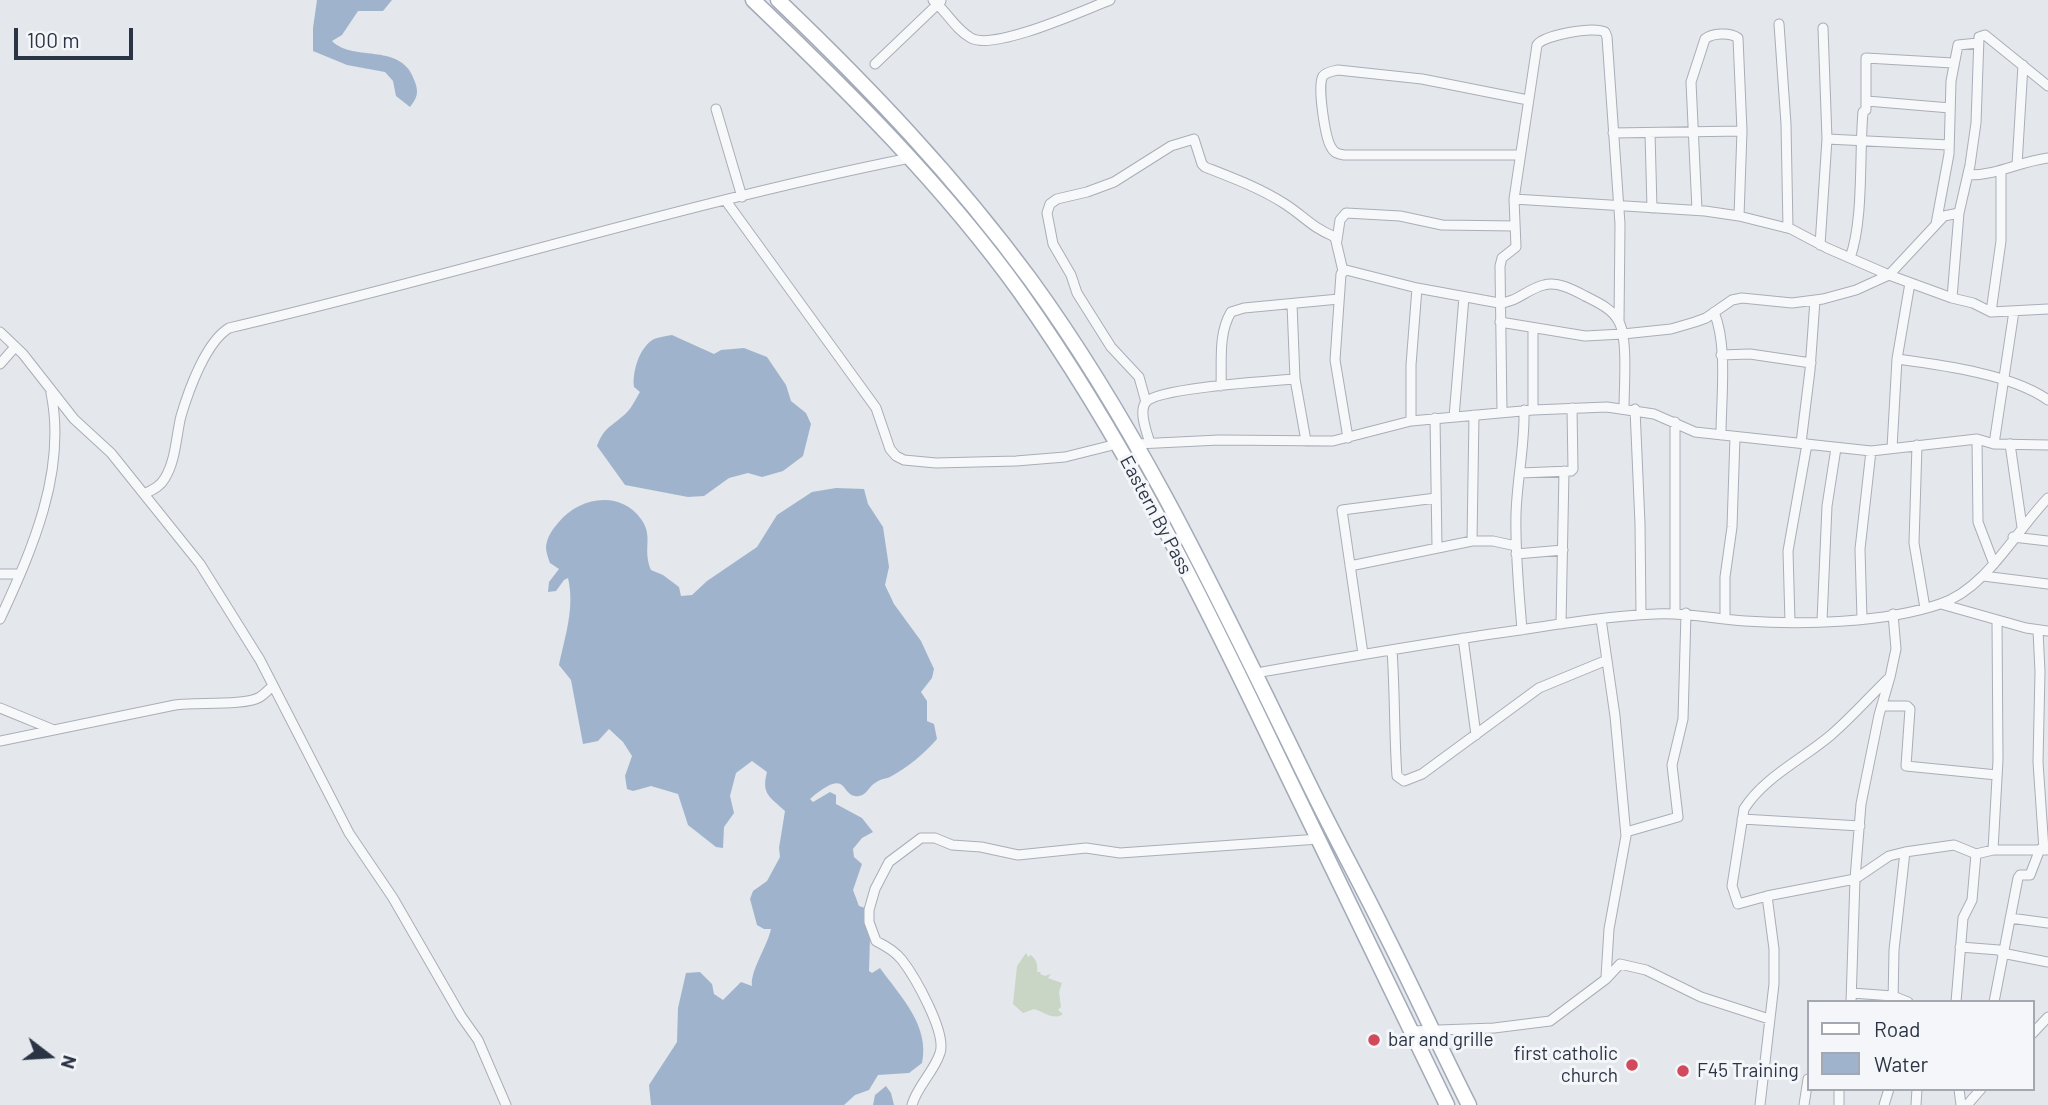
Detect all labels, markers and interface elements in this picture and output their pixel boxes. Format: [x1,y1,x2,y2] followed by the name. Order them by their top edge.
[18,14,136,58] scale bar
[27,27,80,52] text: 100 m
[1115,452,1197,578] street label: Eastern By Pass
[1806,1000,2034,1091] legend
[1874,1016,1920,1041] text: Road
[14,1021,84,1091] north arrow
[1388,1029,1494,1051] place label: bar and grille
[1366,1032,1382,1048] marker: bar and grille
[1514,1043,1618,1087] place label: first catholic church
[1874,1051,1928,1076] text: Water
[57,1053,82,1072] text: N
[1624,1057,1640,1073] marker: first catholic church
[1697,1060,1799,1082] place label: F45 Training
[1675,1063,1691,1079] marker: F45 Training

